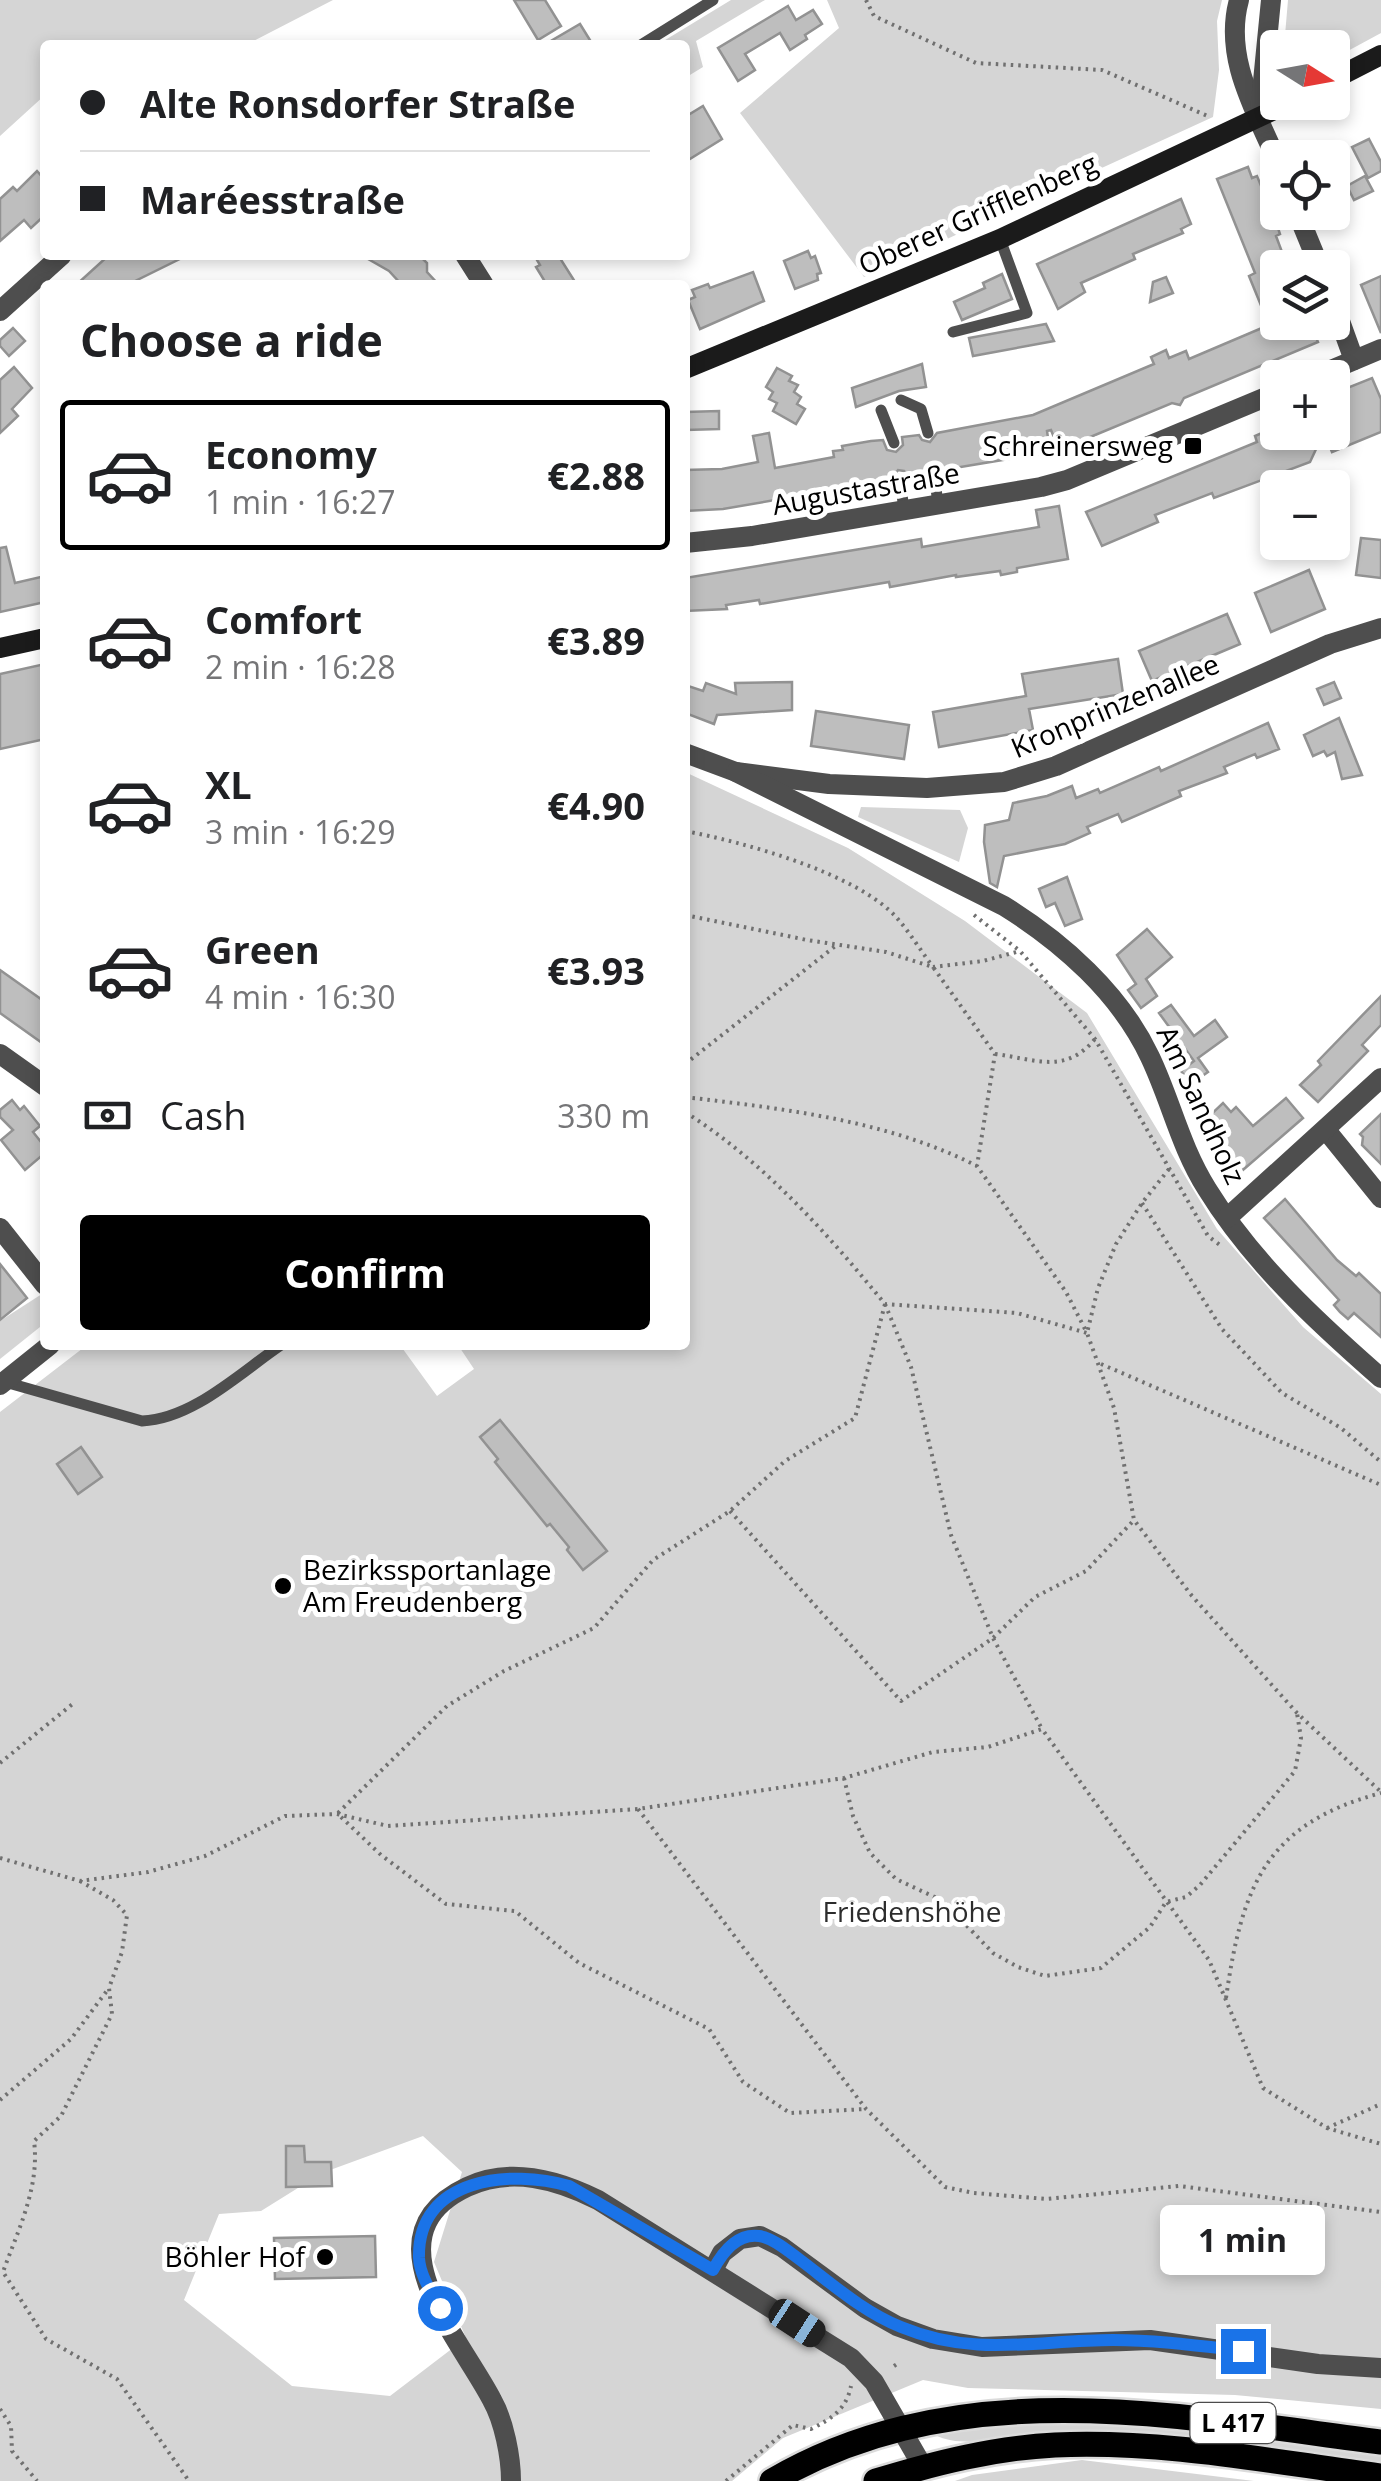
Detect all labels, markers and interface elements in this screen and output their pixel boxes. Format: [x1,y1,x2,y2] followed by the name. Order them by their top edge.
[1260,30,1350,120] north arrow
[1260,30,1350,560] map controls
[140,77,575,129] text: Alte Ronsdorfer Straße
[1260,140,1350,230] button: locate
[852,143,1103,283] street label: Oberer Grifflenberg
[140,173,405,225] text: Maréesstraße
[1260,250,1350,340] button: layers
[80,309,383,370] text: Choose a ride
[1260,360,1350,450] button: +
[983,426,1173,464] place label: Schreinersweg
[205,428,377,480] text: Economy
[85,430,175,520] icon: car
[1182,435,1204,457] marker: Schreinersweg
[547,449,645,501] text: €2.88
[769,453,962,523] street label: Augustastraße
[1260,470,1350,560] button: −
[205,480,396,523] text: 1 min · 16:27
[205,593,362,645] text: Comfort
[85,595,175,685] icon: car
[547,614,645,666] text: €3.89
[1005,644,1224,766] street label: Kronprinzenallee
[205,645,396,688] text: 2 min · 16:28
[205,758,252,810] text: XL
[85,760,175,850] icon: car
[547,779,645,831] text: €4.90
[205,810,396,853] text: 3 min · 16:29
[205,923,320,975] text: Green
[85,925,175,1015] icon: car
[547,944,645,996] text: €3.93
[205,975,396,1018] text: 4 min · 16:30
[1149,1019,1255,1190] street label: Am Sandholz
[80,1088,135,1143] icon: cash
[160,1089,246,1141] text: Cash
[557,1094,650,1137] text: 330 m
[80,1215,650,1330] button: Confirm
[303,1550,552,1620] place label: Bezirkssportanlage Am Freudenberg
[272,1575,294,1597] marker: Bezirkssportanlage Am Freudenberg
[823,1892,1001,1930] park label: Friedenshöhe
[1160,2206,1326,2276] callout: 1 min
[1198,2218,1287,2261] text: 1 min
[164,2237,307,2275] place label: Böhler Hof
[314,2246,336,2268] marker: Böhler Hof
[418,2286,463,2331] route start
[764,2294,830,2352] car
[1221,2329,1266,2374] route end
[1190,2403,1276,2443] road number: L 417

